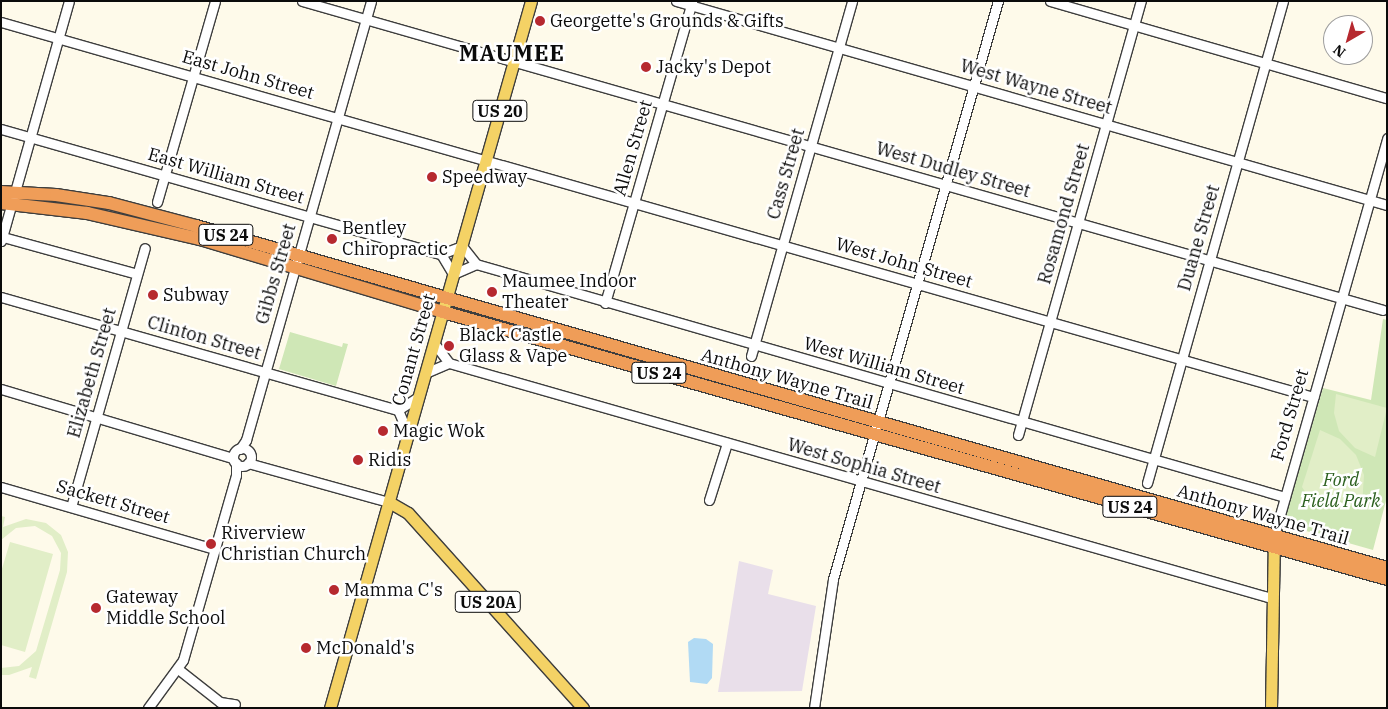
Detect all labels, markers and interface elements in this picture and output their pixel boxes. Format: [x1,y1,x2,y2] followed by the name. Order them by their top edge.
[550,10,784,32] place label: Georgette's Grounds & Gifts
[534,15,546,27] marker: Georgette's Grounds & Gifts
[1323,15,1373,65] north arrow
[458,40,566,66] district label: MAUMEE
[1329,41,1349,62] text: N
[180,46,316,104] street label: East John Street
[958,55,1114,119] street label: West Wayne Street
[656,56,771,78] place label: Jacky's Depot
[640,61,652,73] marker: Jacky's Depot
[471,98,529,124] road number: US 20
[609,98,657,198] street label: Allen Street
[763,126,809,222] street label: Cass Street
[873,138,1033,202] street label: West Dudley Street
[1034,141,1094,287] street label: Rosamond Street
[145,143,307,209] street label: East William Street
[442,166,527,188] place label: Speedway
[426,171,438,183] marker: Speedway
[1174,182,1224,294] street label: Duane Street
[342,218,448,260] place label: Bentley Chiropractic
[251,221,301,327] street label: Gibbs Street
[197,222,255,248] road number: US 24
[326,233,338,245] marker: Bentley Chiropractic
[833,233,975,293] street label: West John Street
[502,271,636,314] place label: Maumee Indoor Theater
[163,284,229,306] place label: Subway
[486,286,498,298] marker: Maumee Indoor Theater
[147,289,159,301] marker: Subway
[388,291,440,409] street label: Conant Street
[63,305,121,441] street label: Elizabeth Street
[145,311,263,365] street label: Clinton Street
[459,325,567,368] place label: Black Castle Glass & Vape
[801,333,967,399] street label: West William Street
[443,340,455,352] marker: Black Castle Glass & Vape
[699,344,875,414] street label: Anthony Wayne Trail
[630,359,688,386] road number: US 24
[1267,367,1313,463] street label: Ford Street
[393,420,485,442] place label: Magic Wok
[377,425,389,437] marker: Magic Wok
[785,434,943,498] street label: West Sophia Street
[368,449,411,471] place label: Ridis
[352,454,364,466] marker: Ridis
[1301,470,1381,512] park label: Ford Field Park
[54,476,172,528] street label: Sackett Street
[1175,480,1351,550] street label: Anthony Wayne Trail
[1101,494,1159,520] road number: US 24
[221,523,366,566] place label: Riverview Christian Church
[205,538,217,550] marker: Riverview Christian Church
[344,579,443,601] place label: Mamma C's
[328,584,340,596] marker: Mamma C's
[106,587,225,630] place label: Gateway Middle School
[454,588,522,616] road number: US 20A
[90,602,102,614] marker: Gateway Middle School
[316,637,415,659] place label: McDonald's
[300,642,312,654] marker: McDonald's

